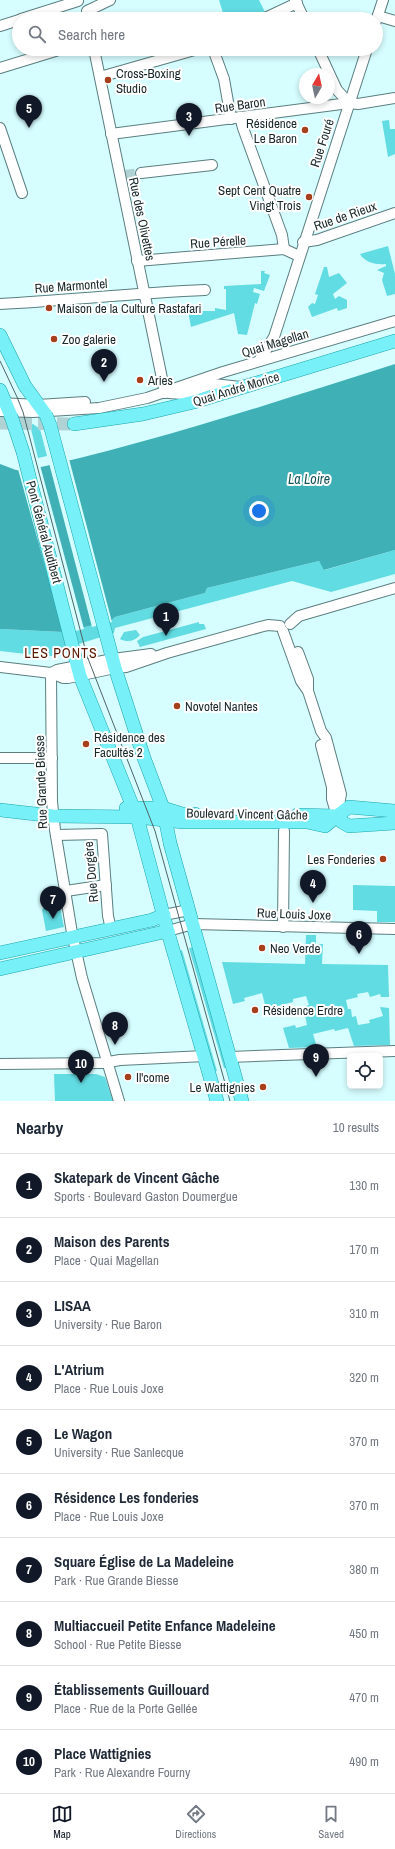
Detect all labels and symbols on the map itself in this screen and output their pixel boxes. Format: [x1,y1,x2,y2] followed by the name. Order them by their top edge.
[116,65,181,97] place label: Cross-Boxing Studio
[299,68,335,104] north arrow
[103,75,113,85] marker: Cross-Boxing Studio
[214,93,266,117] street label: Rue Baron
[16,95,42,128] pin: 5
[176,103,202,136] pin: 3
[246,115,297,147] place label: Résidence Le Baron
[306,117,338,169] street label: Rue Fouré
[300,125,310,135] marker: Résidence Le Baron
[125,176,159,262] street label: Rue des Olivettes
[218,182,301,214] place label: Sept Cent Quatre Vingt Trois
[304,192,314,202] marker: Sept Cent Quatre Vingt Trois
[311,197,379,235] street label: Rue de Rieux
[190,232,246,252] street label: Rue Pérelle
[34,275,108,297] street label: Rue Marmontel
[57,300,202,317] place label: Maison de la Culture Rastafari
[44,303,54,313] marker: Maison de la Culture Rastafari
[239,325,311,361] street label: Quai Magellan
[62,331,116,348] place label: Zoo galerie
[49,334,59,344] marker: Zoo galerie
[91,349,117,382] pin: 2
[191,368,281,410] street label: Quai André Morice
[147,372,173,389] place label: Aries
[135,375,145,385] marker: Aries
[288,470,330,488] water label: La Loire
[22,479,66,585] street label: Pont Général Audibert
[249,501,269,521] your location
[153,603,179,636] pin: 1
[24,644,98,662] district label: LES PONTS
[185,698,258,715] place label: Novotel Nantes
[172,701,182,711] marker: Novotel Nantes
[94,729,165,761] place label: Résidence des Facultés 2
[31,735,51,829] street label: Rue Grande Biesse
[81,739,91,749] marker: Résidence des Facultés 2
[186,804,308,824] street label: Boulevard Vincent Gâche
[80,841,102,903] street label: Rue Dorgère
[307,851,375,868] place label: Les Fonderies
[378,854,388,864] marker: Les Fonderies
[300,870,326,903] pin: 4
[40,886,66,919] pin: 7
[257,904,331,924] street label: Rue Louis Joxe
[346,921,372,954] pin: 6
[270,940,320,957] place label: Neo Verde
[257,943,267,953] marker: Neo Verde
[263,1002,343,1019] place label: Résidence Erdre
[250,1005,260,1015] marker: Résidence Erdre
[102,1012,128,1045] pin: 8
[303,1044,329,1077] pin: 9
[68,1050,94,1083] pin: 10
[136,1069,170,1086] place label: Il'come
[123,1072,133,1082] marker: Il'come
[190,1079,255,1096] place label: Le Wattignies
[258,1082,268,1092] marker: Le Wattignies

